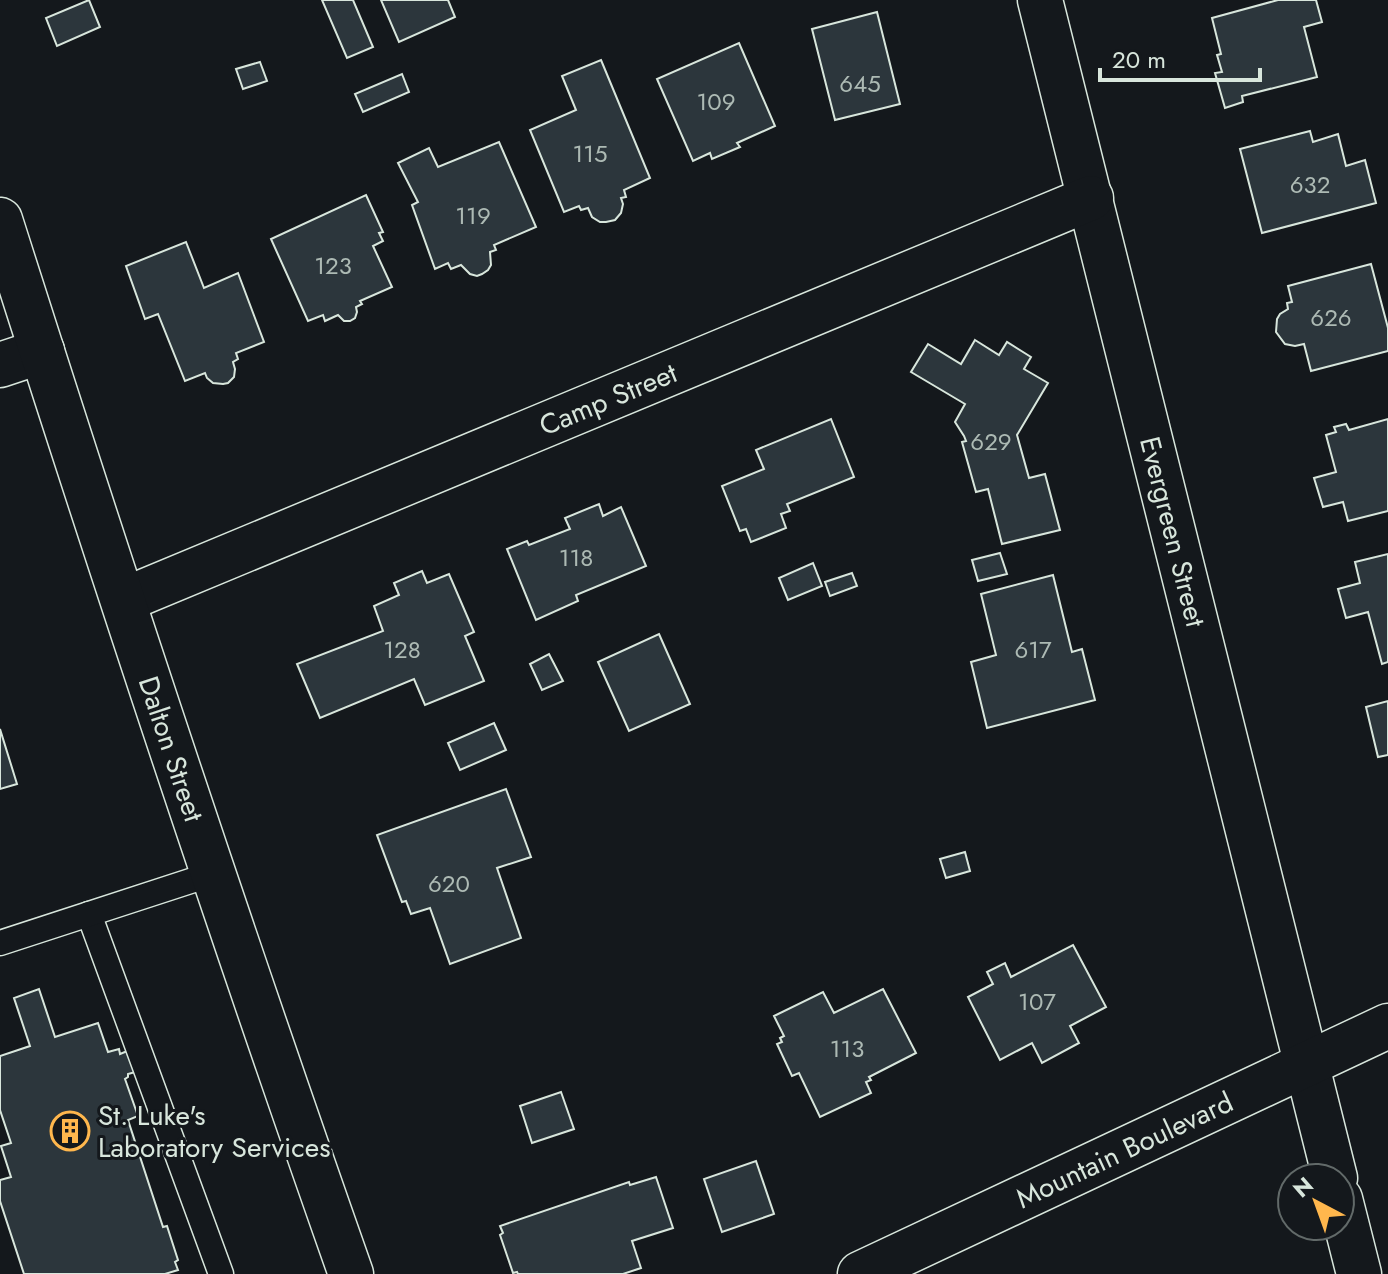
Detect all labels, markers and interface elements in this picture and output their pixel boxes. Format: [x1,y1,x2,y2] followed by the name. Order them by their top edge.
[1100,32,1260,82] scale bar
[1112,42,1166,77] text: 20 m
[839,66,881,101] house number: 645
[696,84,736,119] house number: 109
[572,136,608,171] house number: 115
[1290,167,1330,202] house number: 632
[455,198,491,233] house number: 119
[314,248,352,283] house number: 123
[1310,300,1352,335] house number: 626
[533,352,683,446] street label: Camp Street
[970,424,1012,459] house number: 629
[1129,432,1216,631] street label: Evergreen Street
[559,540,593,575] house number: 118
[383,632,421,667] house number: 128
[1014,632,1052,667] house number: 617
[128,671,214,827] street label: Dalton Street
[428,866,470,901] house number: 620
[1018,984,1056,1019] house number: 107
[830,1031,864,1066] house number: 113
[1009,1082,1240,1219] street label: Mountain Boulevard
[98,1095,330,1168] place label: St. Luke's Laboratory Services
[49,1110,91,1152] building icon: St. Luke's Laboratory Services
[1276,1162,1356,1242] north arrow
[1286,1169,1320,1205] text: N

